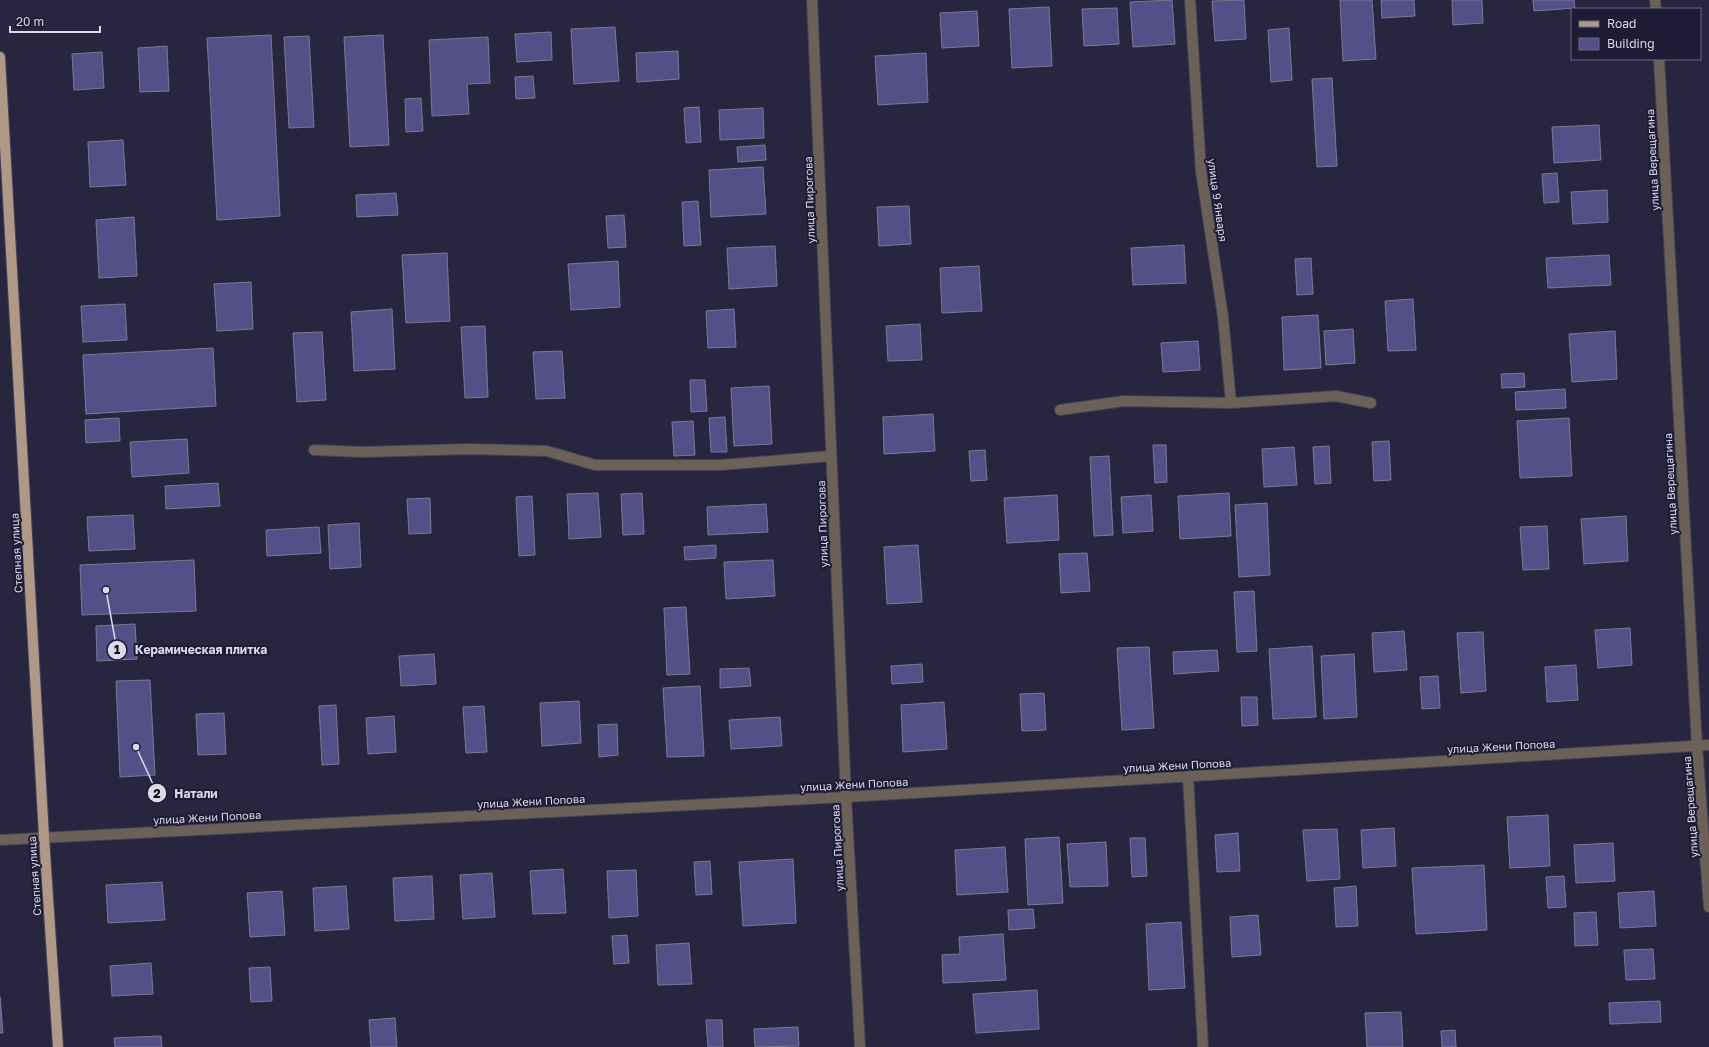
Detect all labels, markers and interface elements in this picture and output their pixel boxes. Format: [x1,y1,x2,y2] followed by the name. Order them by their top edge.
[10,8,100,34] scale bar
[1571,8,1701,60] legend
[16,14,44,29] text: 20 m
[1607,16,1636,31] text: Road
[1607,36,1655,51] text: Building
[1643,109,1661,211] street label: улица Верещагина
[801,156,817,244] street label: улица Пирогова
[1206,157,1230,243] street label: улица 9 Января
[1661,433,1679,535] street label: улица Верещагина
[814,480,830,568] street label: улица Пирогова
[7,513,25,593] street label: Степная улица
[107,638,275,662] callout: Керамическая плитка
[114,642,120,657] text: 1
[135,642,267,657] text: Керамическая плитка
[1447,737,1555,755] street label: улица Жени Попова
[1123,756,1231,774] street label: улица Жени Попова
[1680,756,1700,858] street label: улица Верещагина
[800,775,908,793] street label: улица Жени Попова
[147,781,226,805] callout: Натали
[153,786,161,801] text: 2
[174,786,218,801] text: Натали
[477,792,585,810] street label: улица Жени Попова
[828,804,846,892] street label: улица Пирогова
[153,808,261,826] street label: улица Жени Попова
[25,836,43,916] street label: Степная улица

